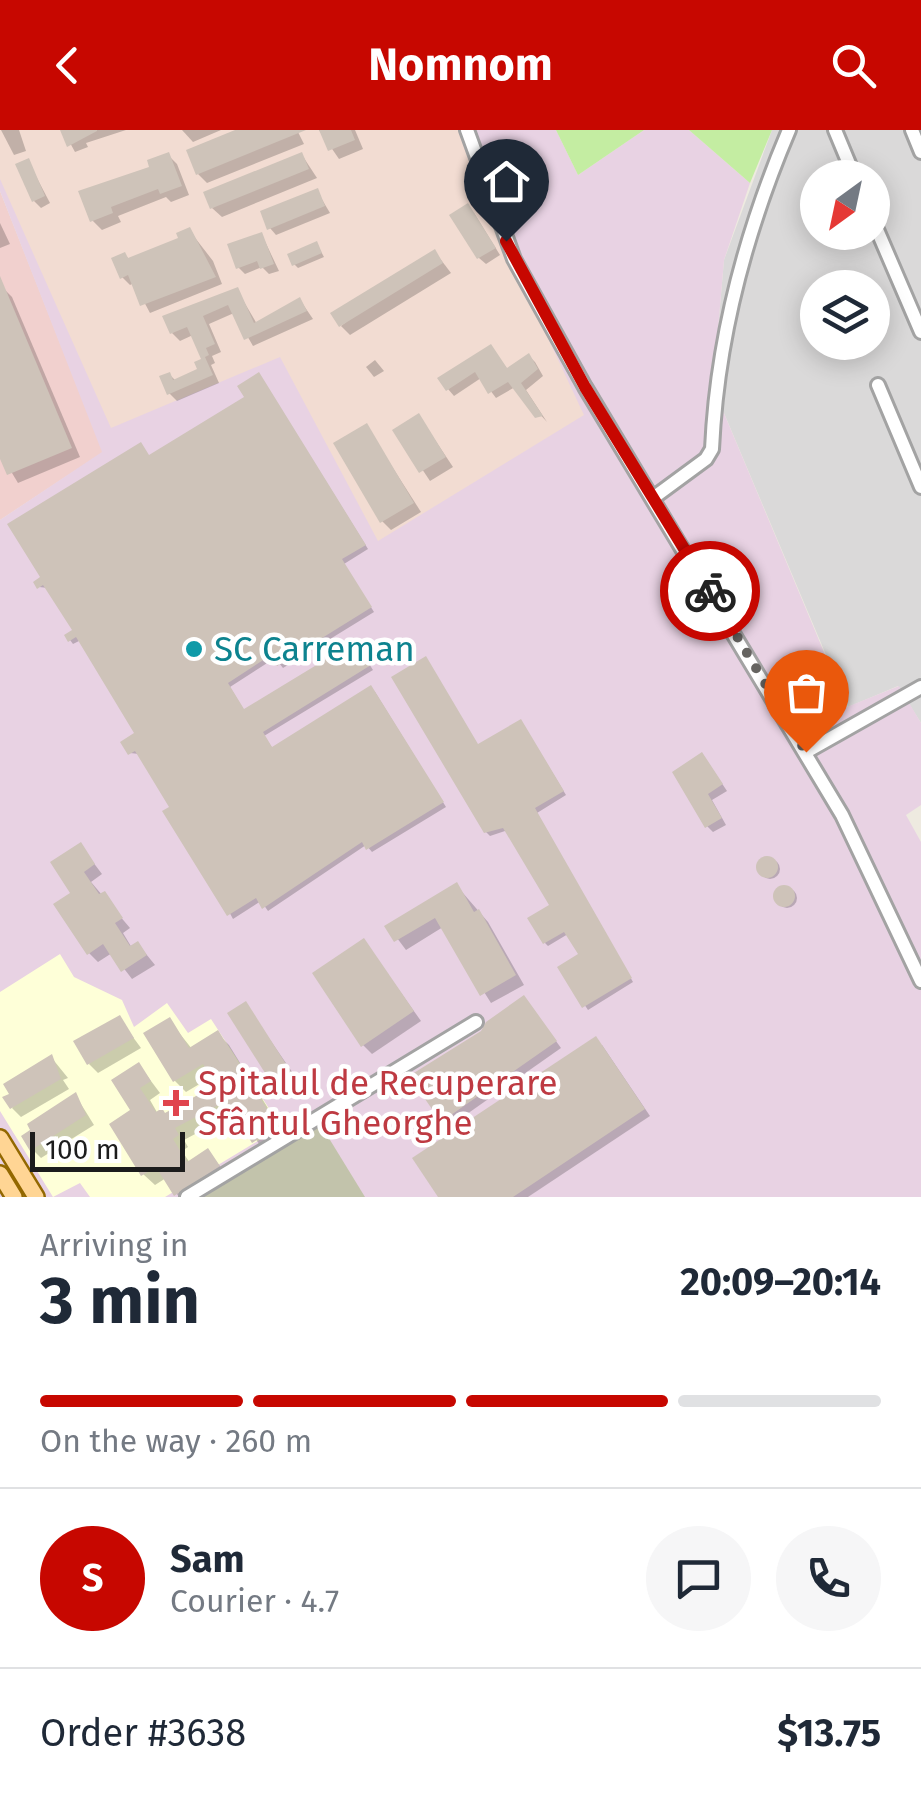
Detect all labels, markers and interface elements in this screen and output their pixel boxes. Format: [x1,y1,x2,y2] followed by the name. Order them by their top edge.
[40,38,95,93] icon: back
[368,38,553,92] text: Nomnom
[826,38,881,93] icon: search
[464,139,549,242] pin
[479,154,534,209] icon: home
[800,160,890,250] north arrow
[800,160,890,360] map controls
[800,270,890,360] button: layers
[660,541,760,641] courier
[683,564,738,619] icon: bike
[214,628,415,670] place label: SC Carreman
[183,638,205,660] marker: SC Carreman
[764,650,849,753] pin
[779,665,834,720] icon: bag
[198,1062,557,1144] place label: Spitalul de Recuperare Sfântul Gheorghe
[163,1090,189,1116] marker: Spitalul de Recuperare Sfântul Gheorghe
[30,1127,185,1172] scale bar
[45,1133,120,1166] text: 100 m
[40,1226,188,1264] text: Arriving in
[680,1259,881,1305] text: 20:09–20:14
[40,1262,200,1340] text: 3 min
[40,1422,312,1460] text: On the way · 260 m
[646,1526,751,1631] button: chat
[776,1526,881,1631] button: phone
[170,1536,245,1582] text: Sam
[82,1555,103,1601] text: S
[170,1582,339,1620] text: Courier · 4.7
[40,1710,246,1756] text: Order #3638
[777,1710,881,1756] text: $13.75

